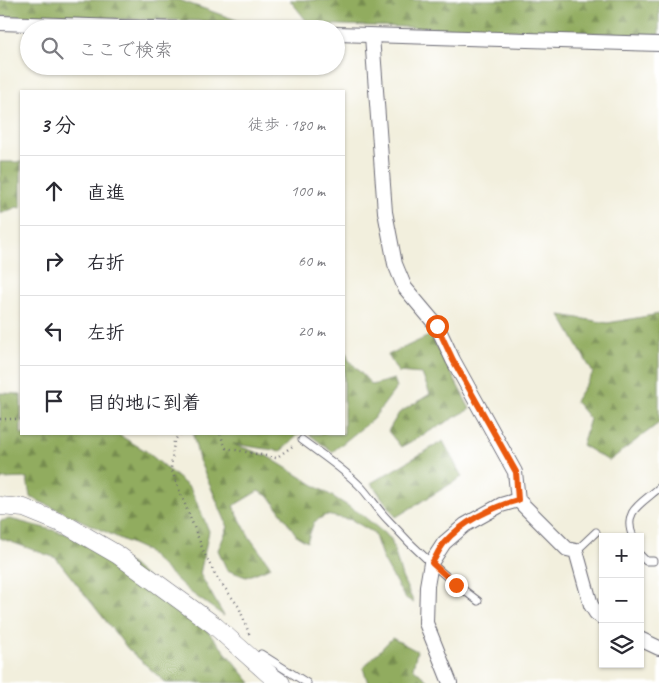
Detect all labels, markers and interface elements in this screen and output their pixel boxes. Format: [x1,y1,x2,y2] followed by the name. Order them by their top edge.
[20,20,345,75] search box
[38,34,66,62] icon: search
[78,38,173,62] text: ここで検索
[40,112,76,138] text: 3 分
[248,115,325,135] text: 徒歩 · 180 m
[40,177,68,205] icon: ahead
[87,181,125,205] text: 直進
[291,181,325,201] text: 100 m
[40,247,68,275] icon: right
[87,251,125,275] text: 右折
[298,251,325,271] text: 60 m
[426,315,449,338] route start
[40,317,68,345] icon: left
[87,321,125,345] text: 左折
[298,321,325,341] text: 20 m
[40,387,68,415] icon: arrive
[87,391,201,415] text: 目的地に到着
[599,533,644,668] map controls
[599,533,644,578] button: +
[445,574,468,597] route end
[599,578,644,623] button: −
[599,623,644,668] button: layers

